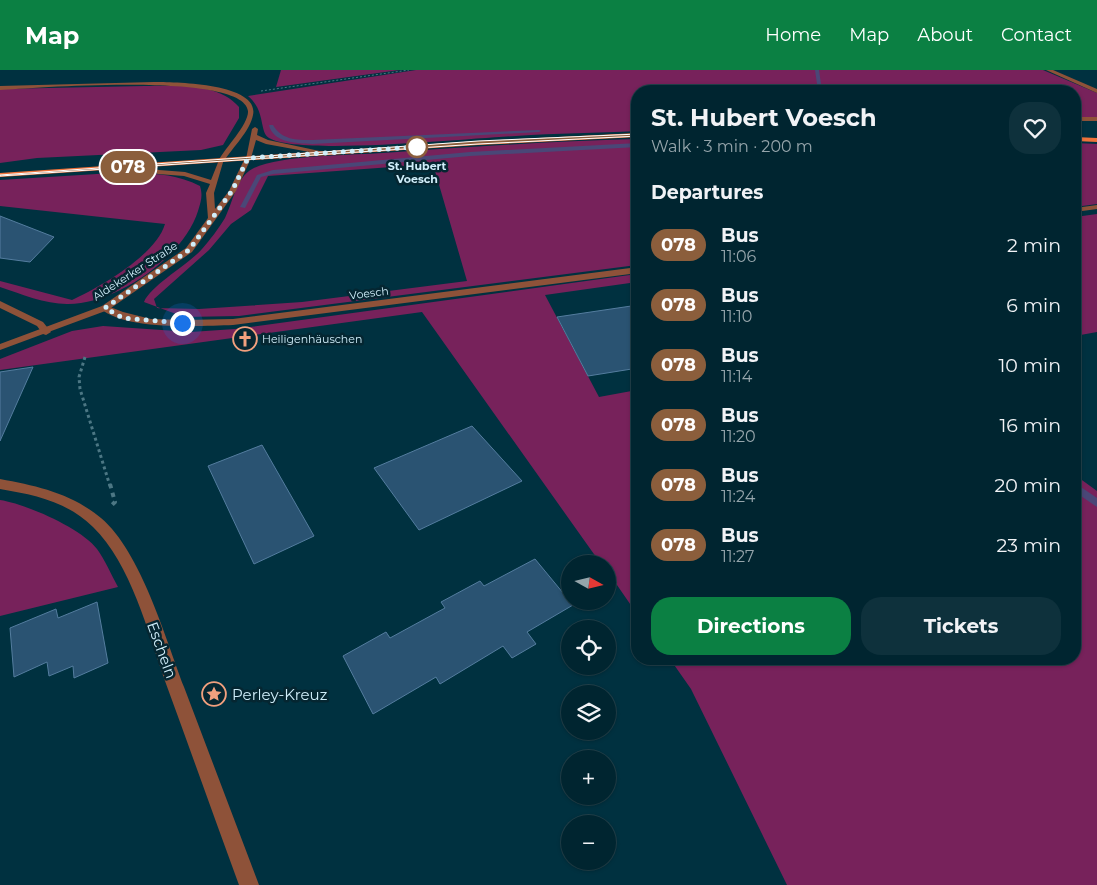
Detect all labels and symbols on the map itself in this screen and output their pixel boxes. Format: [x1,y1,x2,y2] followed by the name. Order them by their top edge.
[406,136,428,158] marker: St. Hubert Voesch
[99,151,157,183] line badge: 078
[388,159,447,186] place label: St. Hubert Voesch
[90,238,180,304] street label: Aldekerker Straße
[349,284,389,302] street label: Voesch
[170,311,195,336] your location
[232,326,258,352] church icon: Heiligenhäuschen
[262,332,362,346] place label: Heiligenhäuschen
[561,555,616,610] north arrow
[143,619,181,681] street label: Escheln
[201,681,227,707] place icon: Perley-Kreuz
[232,685,328,704] place label: Perley-Kreuz

